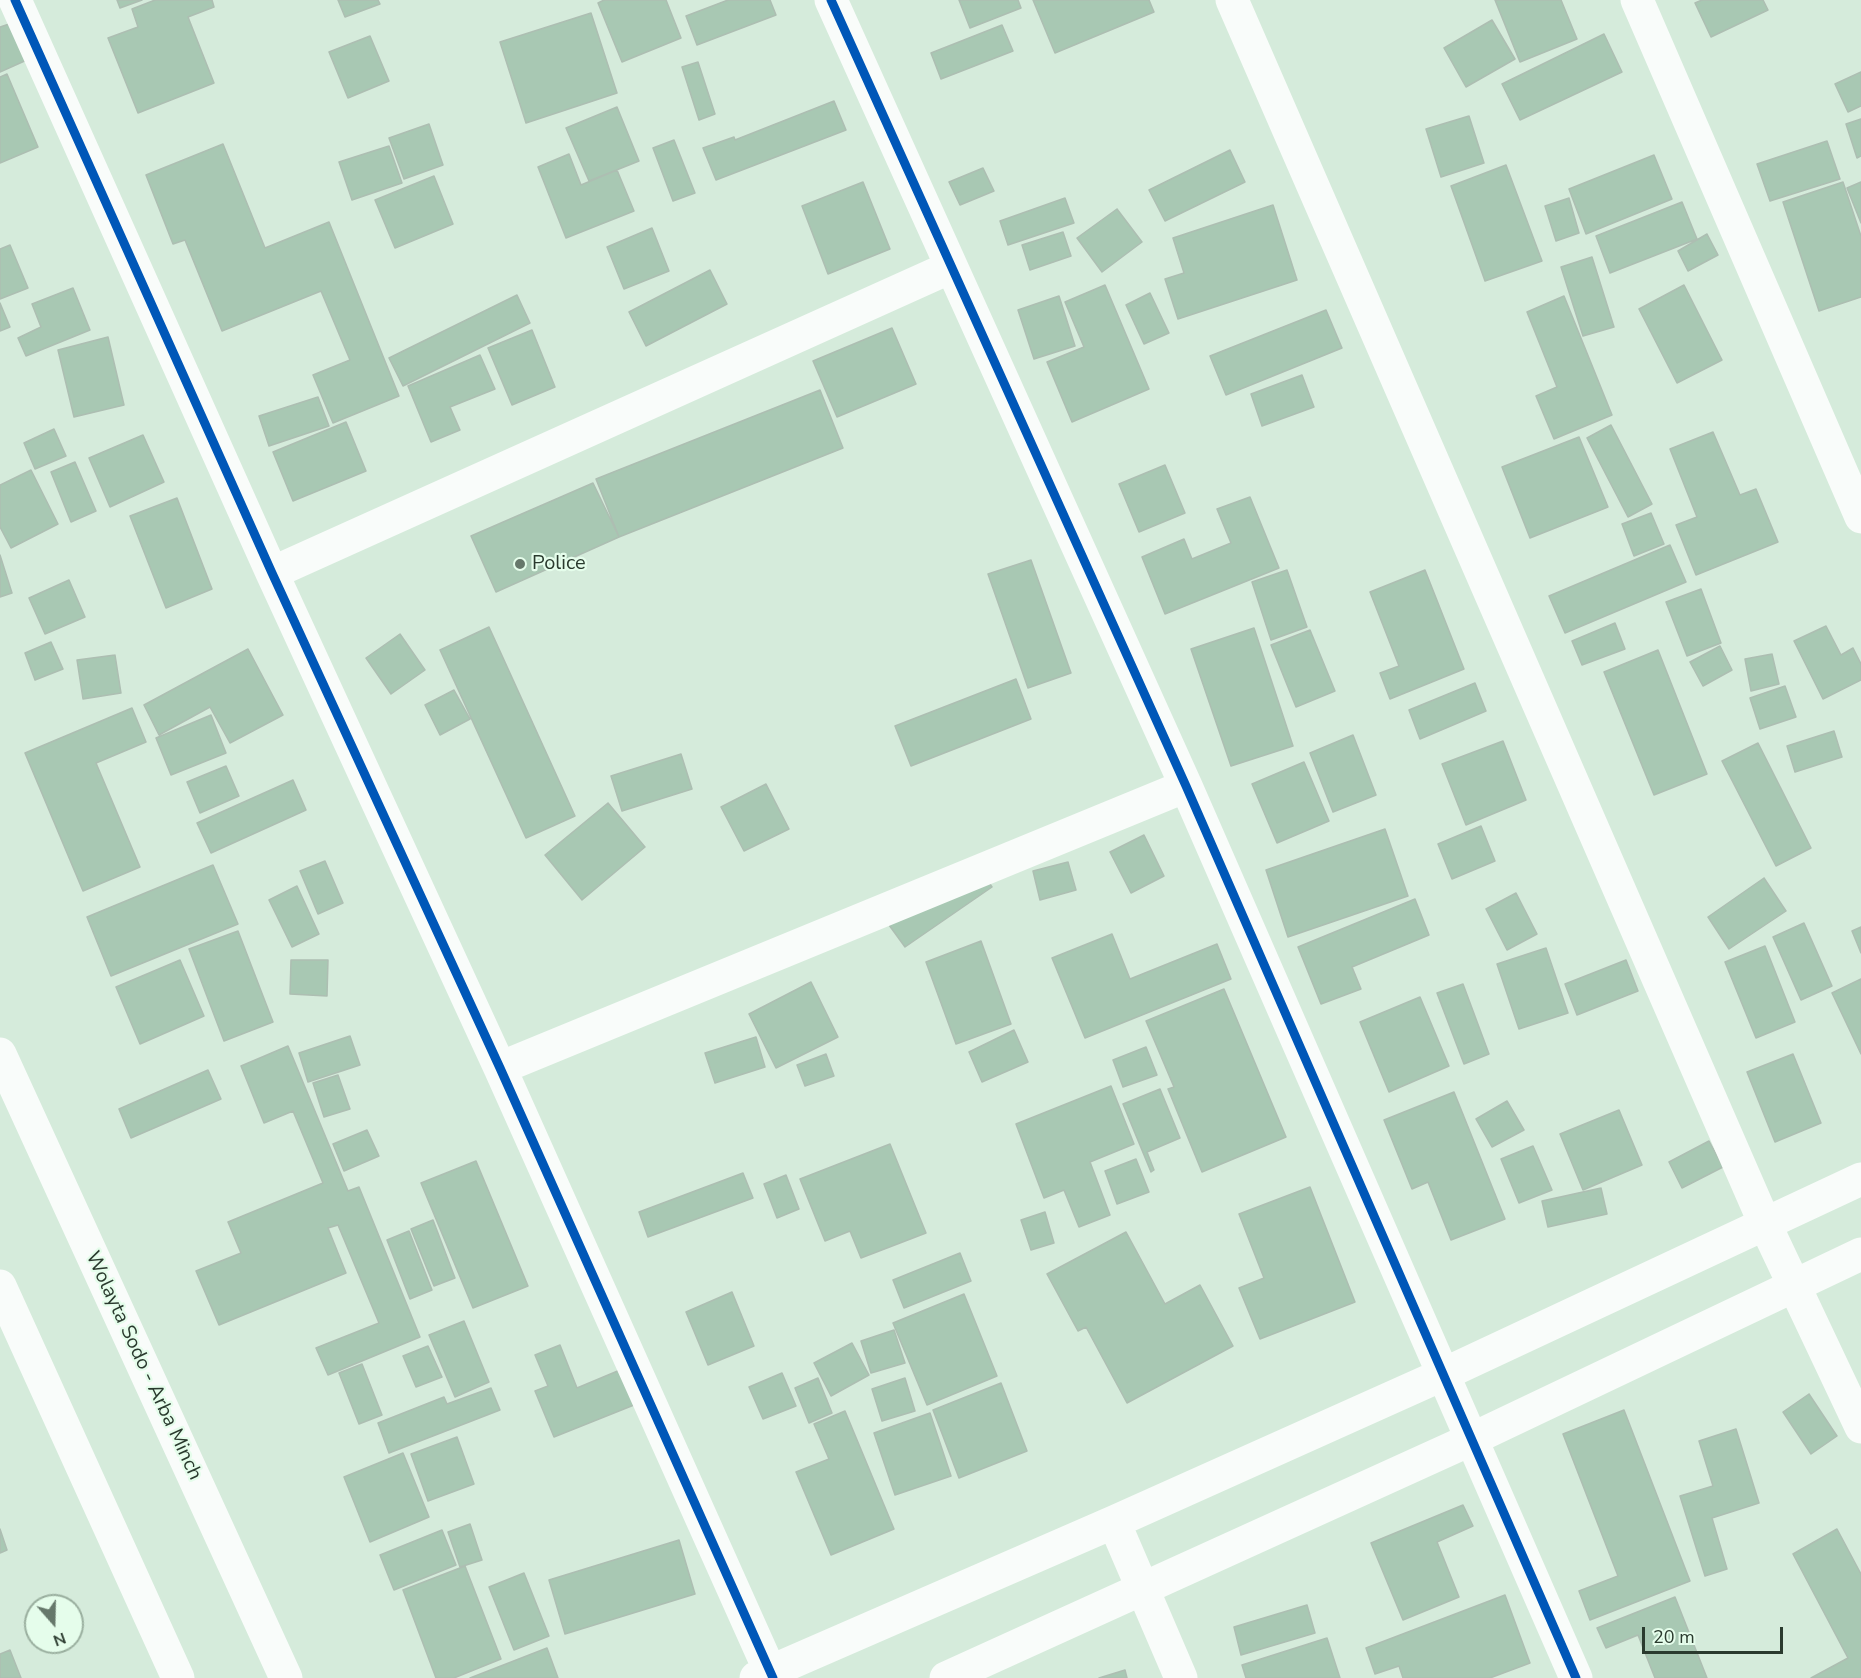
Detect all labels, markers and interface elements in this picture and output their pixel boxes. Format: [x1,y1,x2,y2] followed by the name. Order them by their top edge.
[532,552,586,576] place label: Police
[513,557,527,571] marker: Police
[79,1248,207,1484] street label: Wolayta Sodo - Arba Minch
[24,1594,84,1654] north arrow
[1645,1615,1786,1653] scale bar
[1653,1625,1695,1649] text: 20 m
[50,1627,69,1651] text: N

